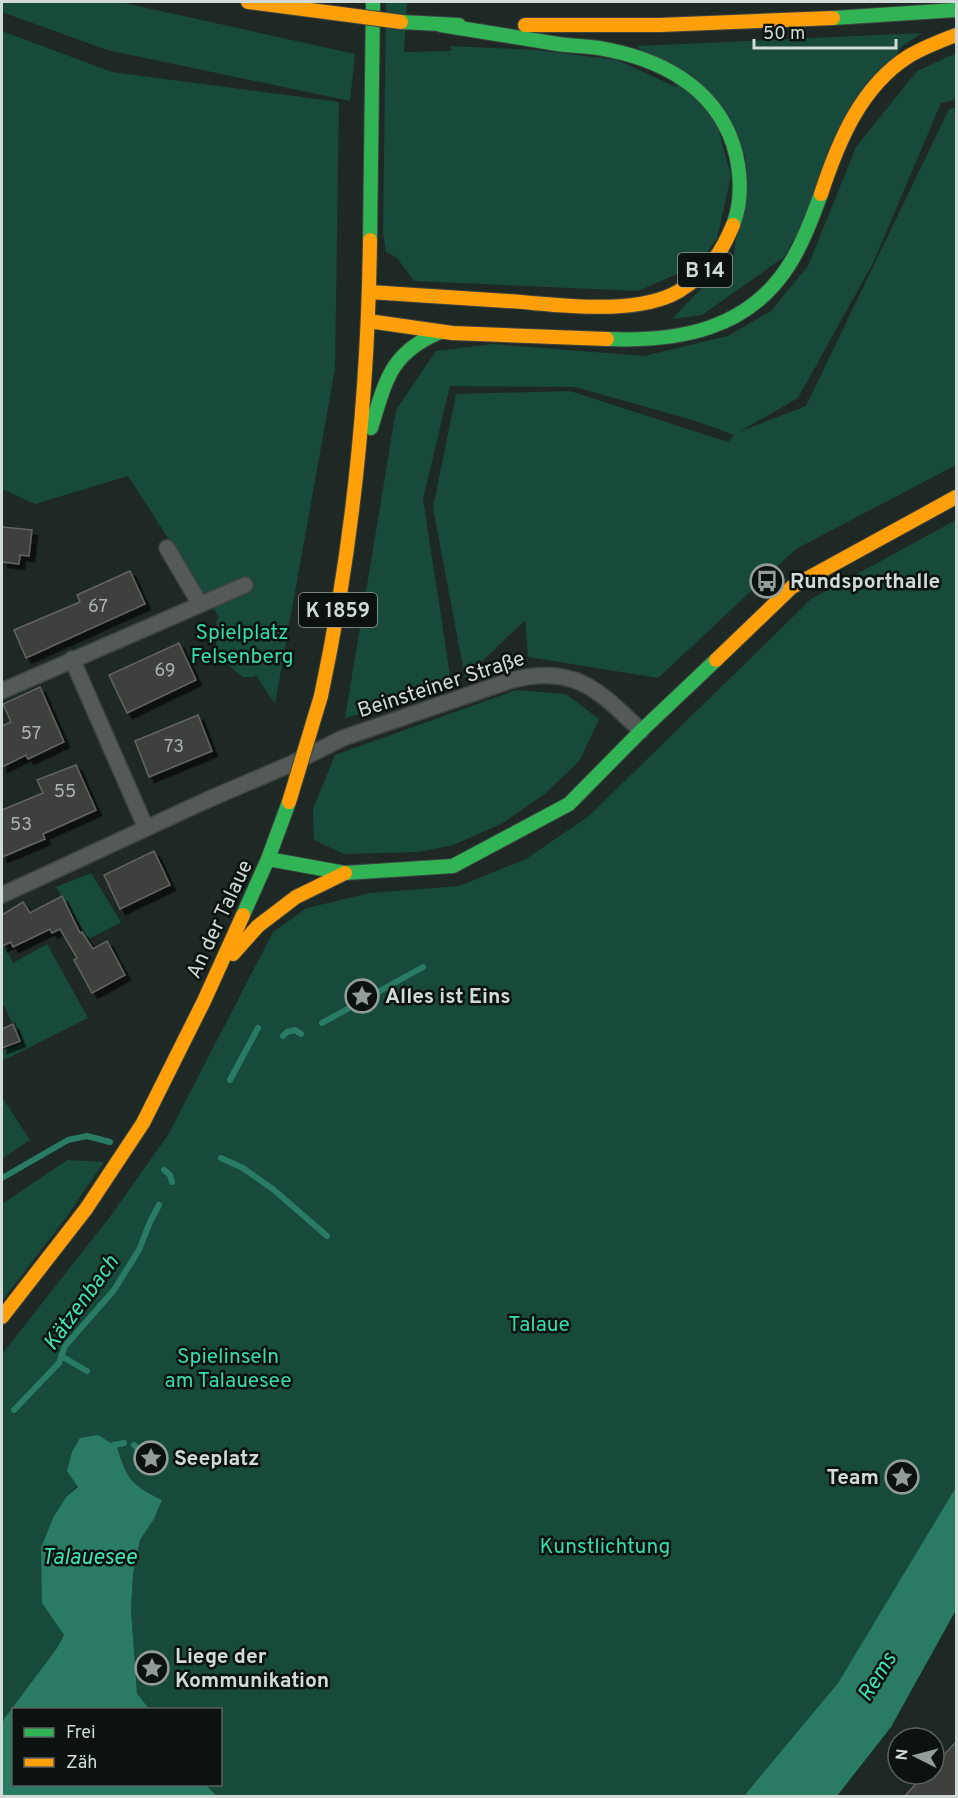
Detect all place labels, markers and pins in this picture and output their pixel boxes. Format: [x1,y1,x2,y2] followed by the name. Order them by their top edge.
[749,563,785,599] bus stop icon: Rundsporthalle
[790,569,940,596] place label: Rundsporthalle
[344,978,380,1014] place icon: Alles ist Eins
[385,984,511,1011] place label: Alles ist Eins
[133,1440,169,1476] place icon: Seeplatz
[174,1446,259,1473] place label: Seeplatz
[884,1459,920,1495] place icon: Team
[826,1465,879,1492] place label: Team
[175,1644,329,1695] place label: Liege der Kommunikation
[134,1650,170,1686] place icon: Liege der Kommunikation

